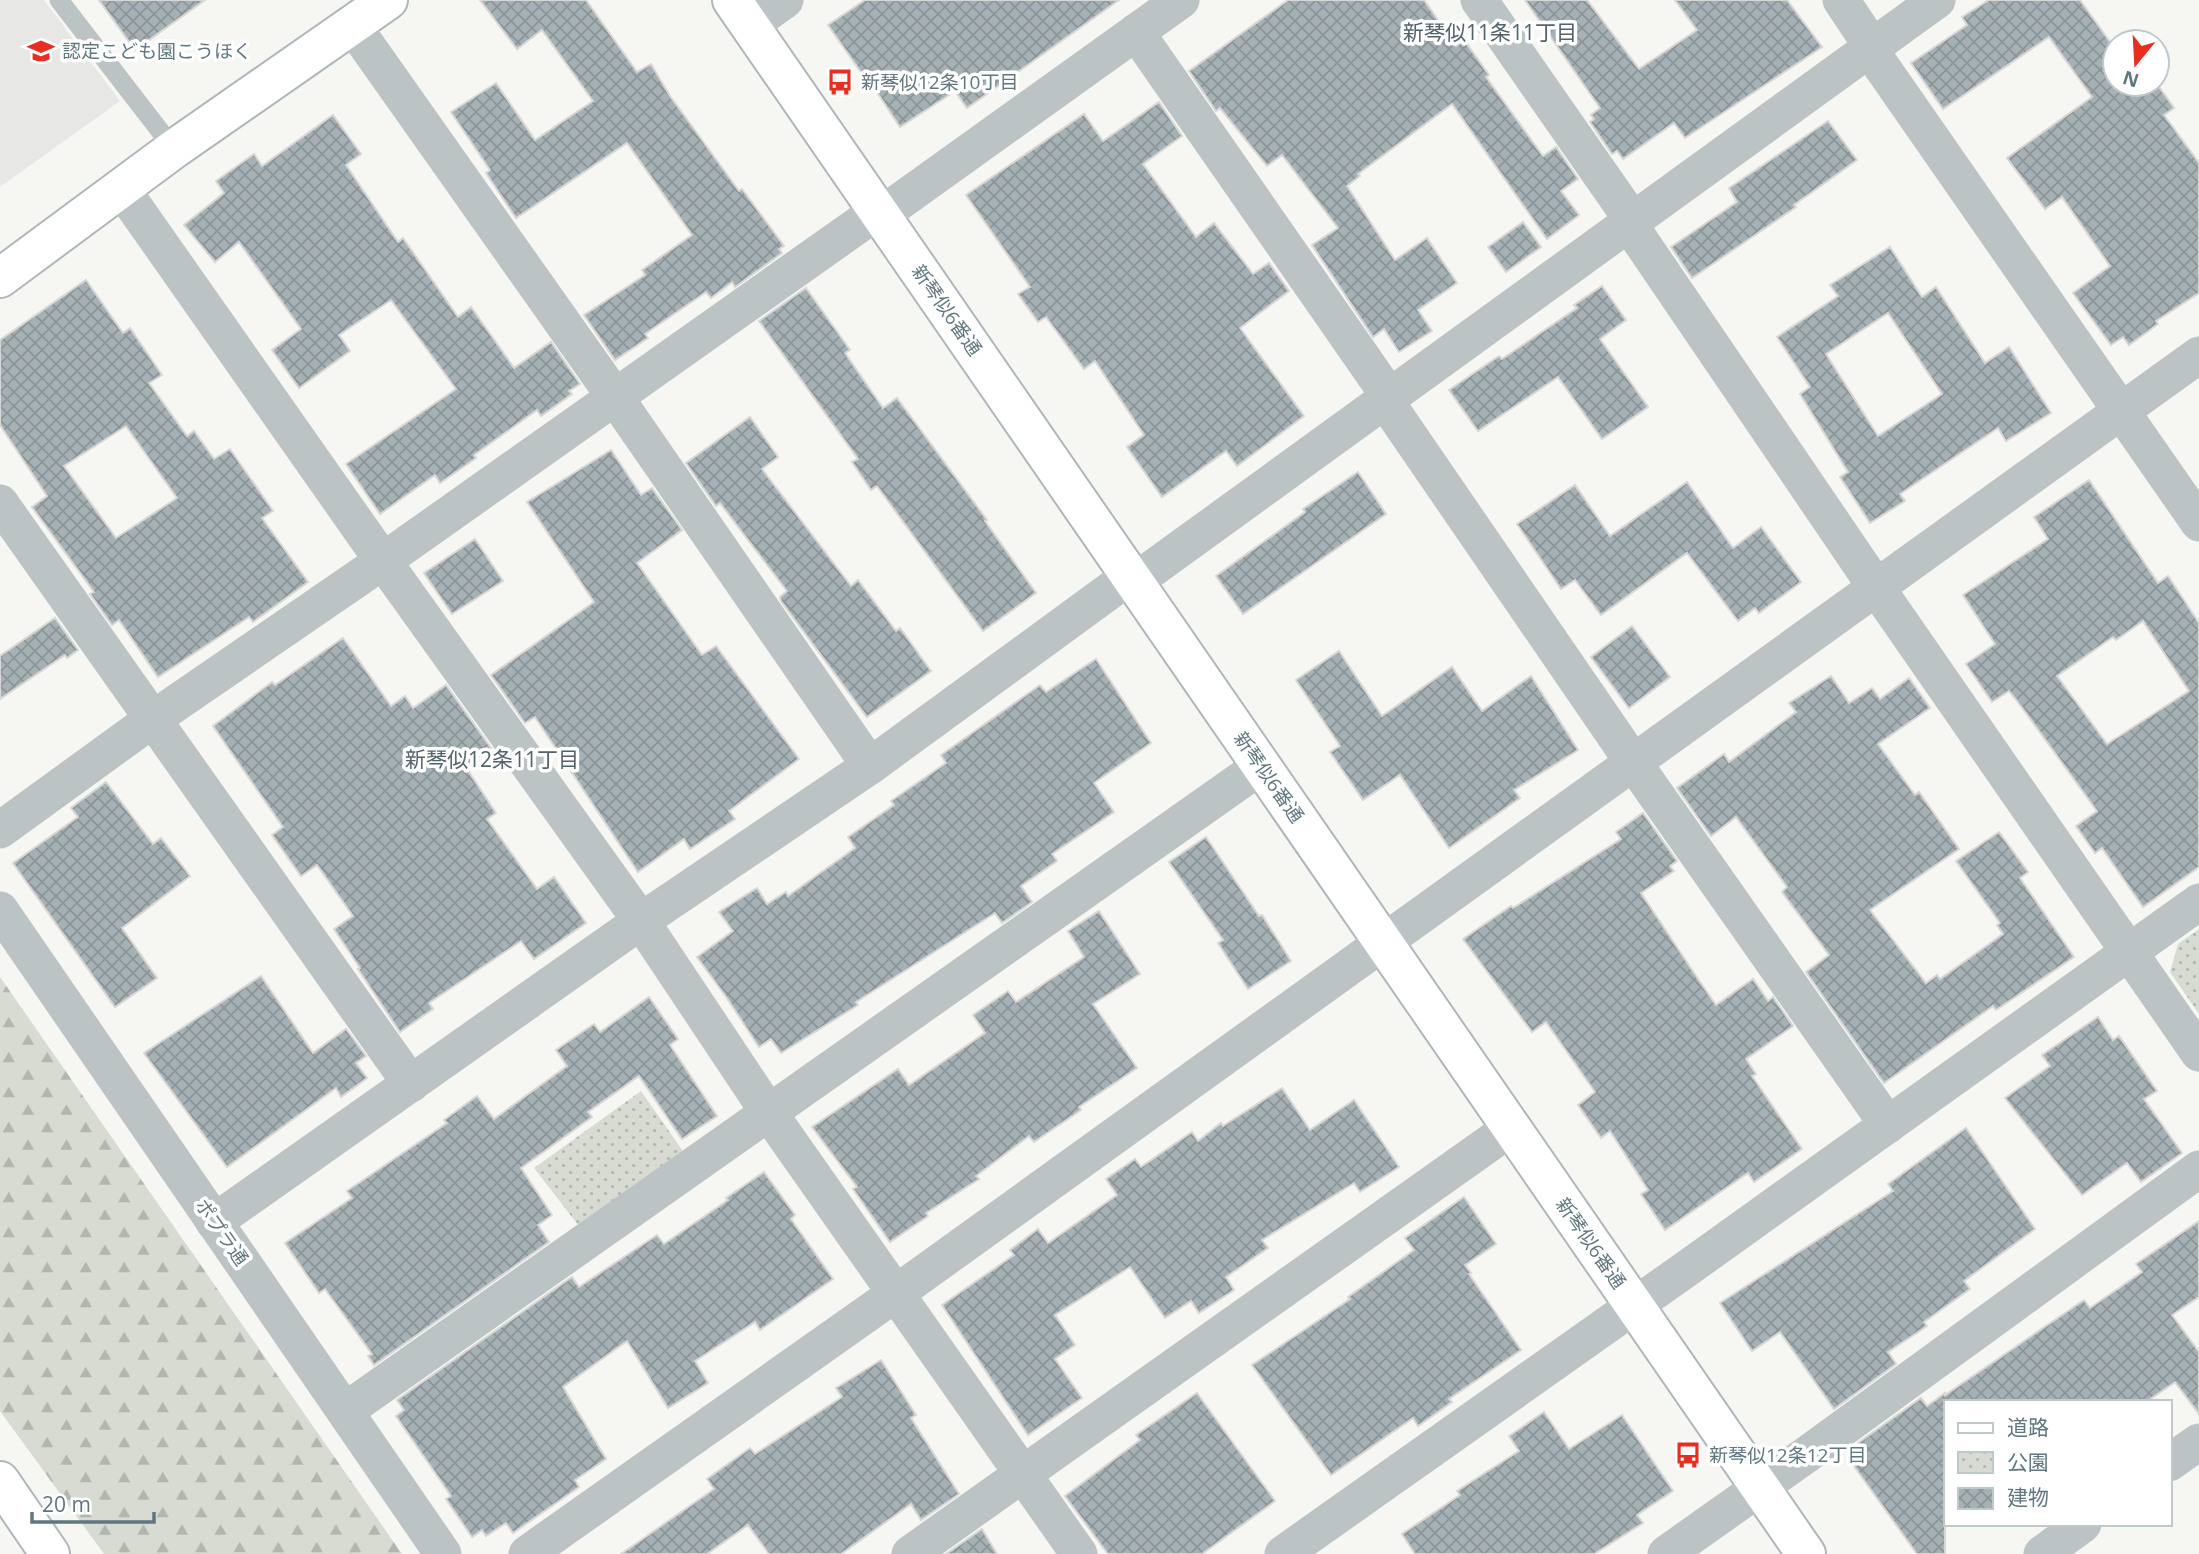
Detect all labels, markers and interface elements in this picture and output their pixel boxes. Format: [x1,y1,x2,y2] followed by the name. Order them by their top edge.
[1403,18,1577,46] district label: 新琴似11条11丁目
[2101,28,2171,98] north arrow
[26,36,56,66] school or university icon: 認定こども園こうほく
[62,38,252,64] place label: 認定こども園こうほく
[2119,64,2142,94] text: N
[825,67,855,97] bus stop icon: 新琴似12条10丁目
[861,69,1018,95] place label: 新琴似12条10丁目
[906,259,988,361] street label: 新琴似6番通
[1228,726,1310,828] street label: 新琴似6番通
[405,745,579,773] district label: 新琴似12条11丁目
[1550,1192,1632,1294] street label: 新琴似6番通
[190,1193,254,1271] street label: ポプラ通
[1944,1400,2171,1526] legend
[2007,1413,2049,1441] text: 道路
[1673,1440,1703,1470] bus stop icon: 新琴似12条12丁目
[1709,1442,1866,1468] place label: 新琴似12条12丁目
[2007,1448,2049,1476] text: 公園
[32,1480,154,1524] scale bar
[2007,1483,2049,1511] text: 建物
[42,1490,91,1518] text: 20 m

